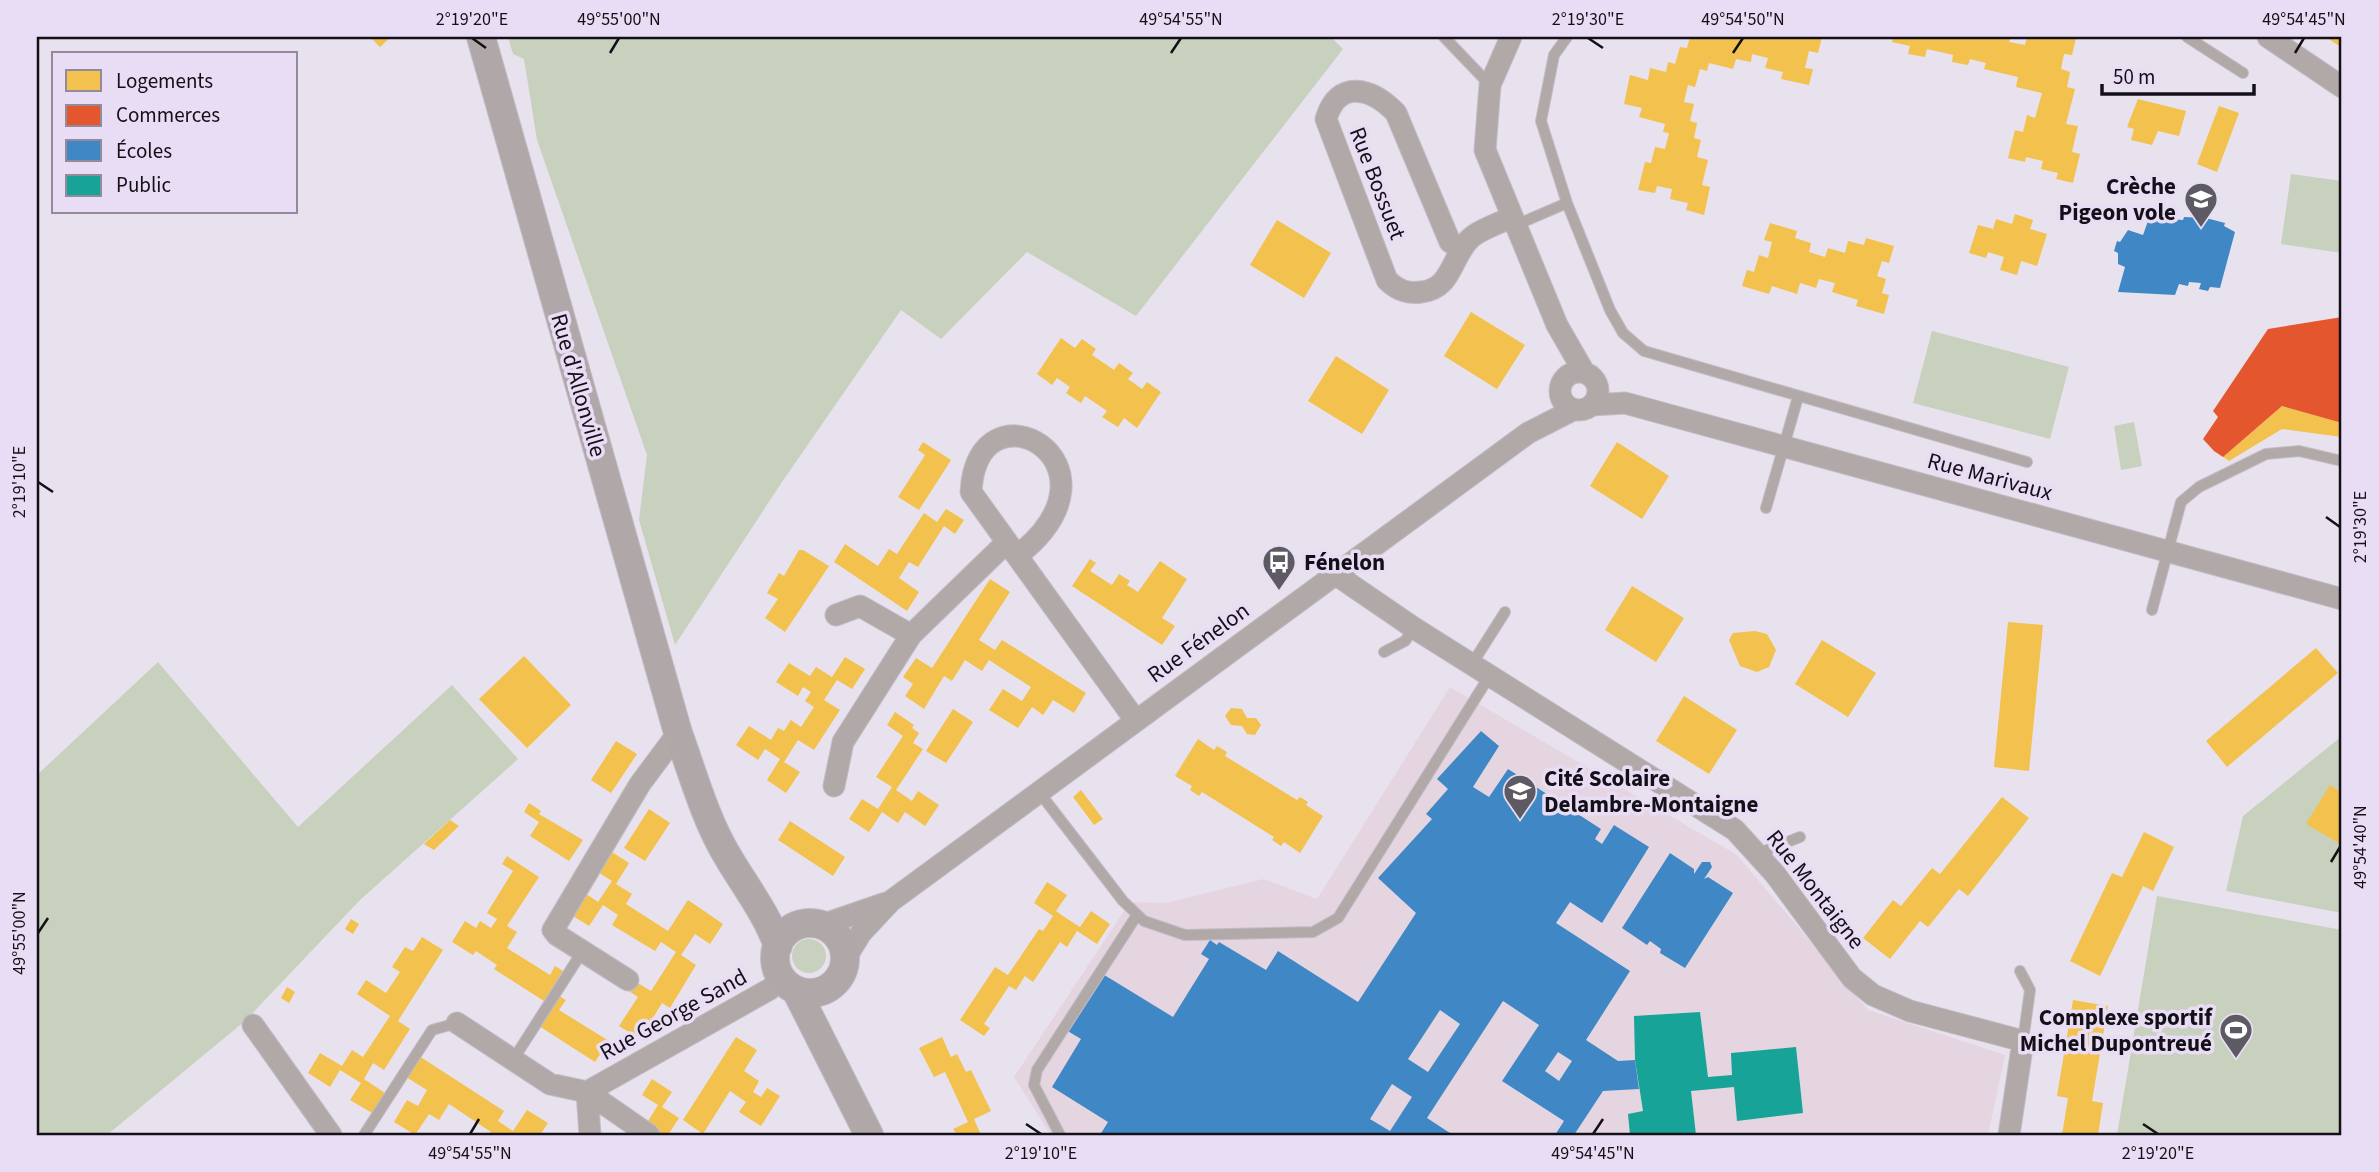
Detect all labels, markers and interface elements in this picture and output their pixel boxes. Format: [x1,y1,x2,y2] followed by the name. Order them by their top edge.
[436,7,508,32] text: 2°19'20"E
[577,7,661,32] text: 49°55'00"N
[1139,7,1223,32] text: 49°54'55"N
[1552,7,1624,32] text: 2°19'30"E
[1701,7,1785,32] text: 49°54'50"N
[2262,7,2346,32] text: 49°54'45"N
[52,52,298,214] legend
[2102,52,2255,96] scale bar
[2113,62,2155,92] text: 50 m
[116,66,213,96] text: Logements
[116,100,220,130] text: Commerces
[1341,122,1414,245] street label: Rue Bossuet
[116,136,172,166] text: Écoles
[116,170,171,200] text: Public
[2059,170,2176,229] place label: Crèche Pigeon vole
[2182,180,2220,229] school or university icon: Crèche Pigeon vole
[542,310,615,461] street label: Rue d'Allonville
[1924,444,2056,509] street label: Rue Marivaux
[7,446,32,518] text: 2°19'10"E
[2348,491,2373,563] text: 2°19'30"E
[1260,543,1298,592] bus stop icon: Fénelon
[1304,546,1385,579] place label: Fénelon
[1140,594,1256,691] street label: Rue Fénelon
[1544,762,1759,821] place label: Cité Scolaire Delambre-Montaigne
[1501,772,1539,821] school or university icon: Cité Scolaire Delambre-Montaigne
[2348,805,2373,889] text: 49°54'40"N
[1758,823,1873,956] street label: Rue Montaigne
[7,891,32,975] text: 49°55'00"N
[594,960,753,1069] street label: Rue George Sand
[2020,1001,2213,1060] place label: Complexe sportif Michel Dupontreué
[2217,1011,2255,1060] sports icon: Complexe sportif Michel Dupontreué
[428,1141,512,1166] text: 49°54'55"N
[1005,1141,1077,1166] text: 2°19'10"E
[1551,1141,1635,1166] text: 49°54'45"N
[2122,1141,2194,1166] text: 2°19'20"E

